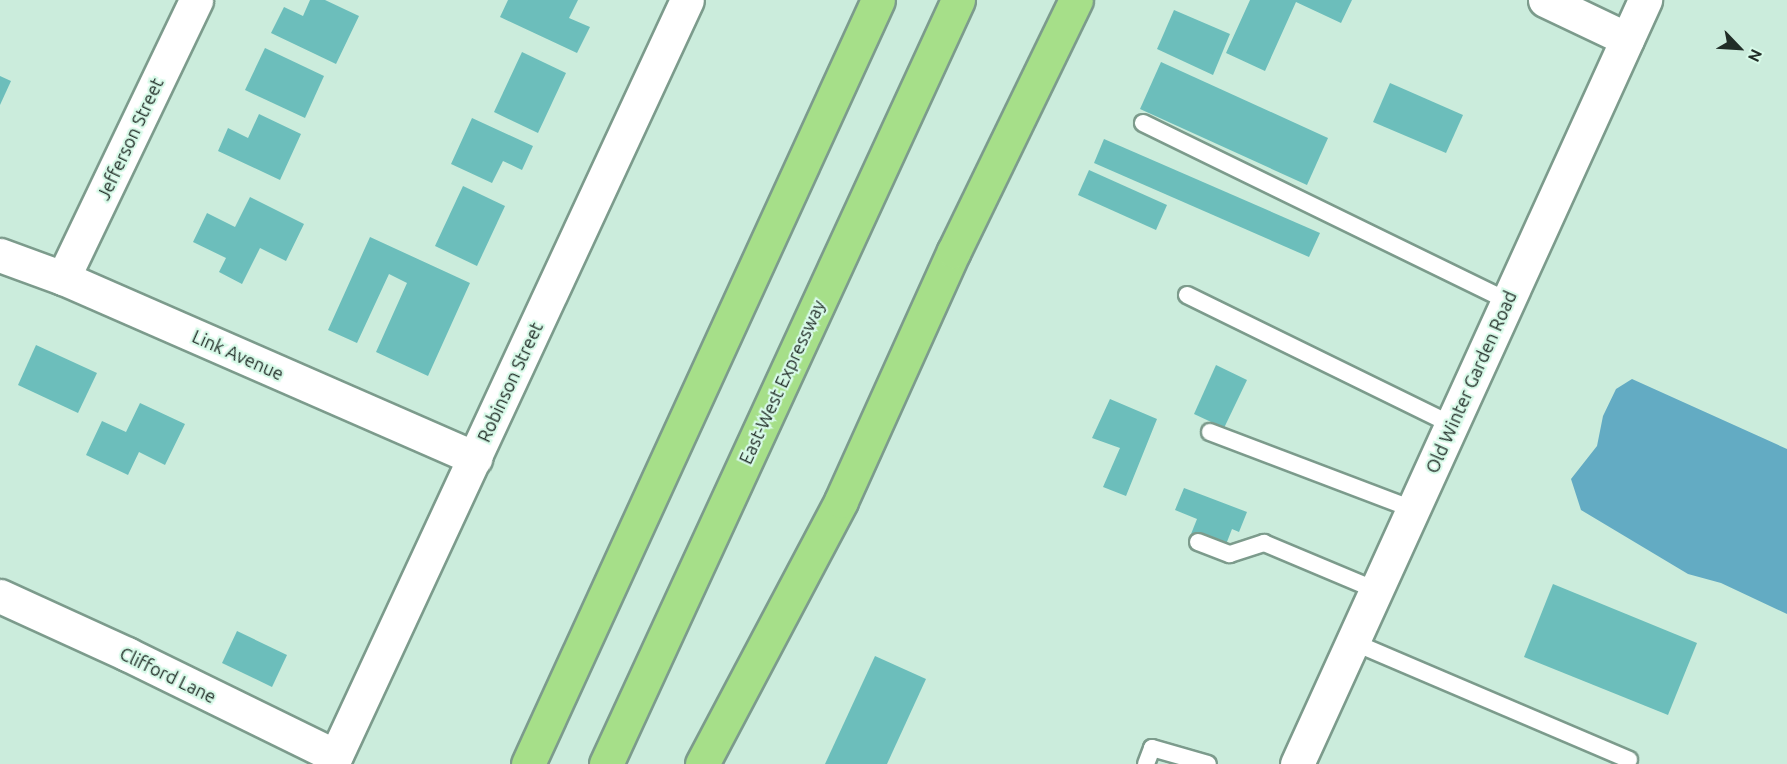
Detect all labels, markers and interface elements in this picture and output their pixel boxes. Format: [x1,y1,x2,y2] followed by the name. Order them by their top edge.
[1709,18,1769,78] north arrow
[1745,46,1766,65] text: N
[92,75,168,203] street label: Jefferson Street
[1421,288,1521,476] street label: Old Winter Garden Road
[735,297,829,467] street label: East-West Expressway
[473,319,547,445] street label: Robinson Street
[189,325,287,385] street label: Link Avenue
[116,642,220,708] street label: Clifford Lane

